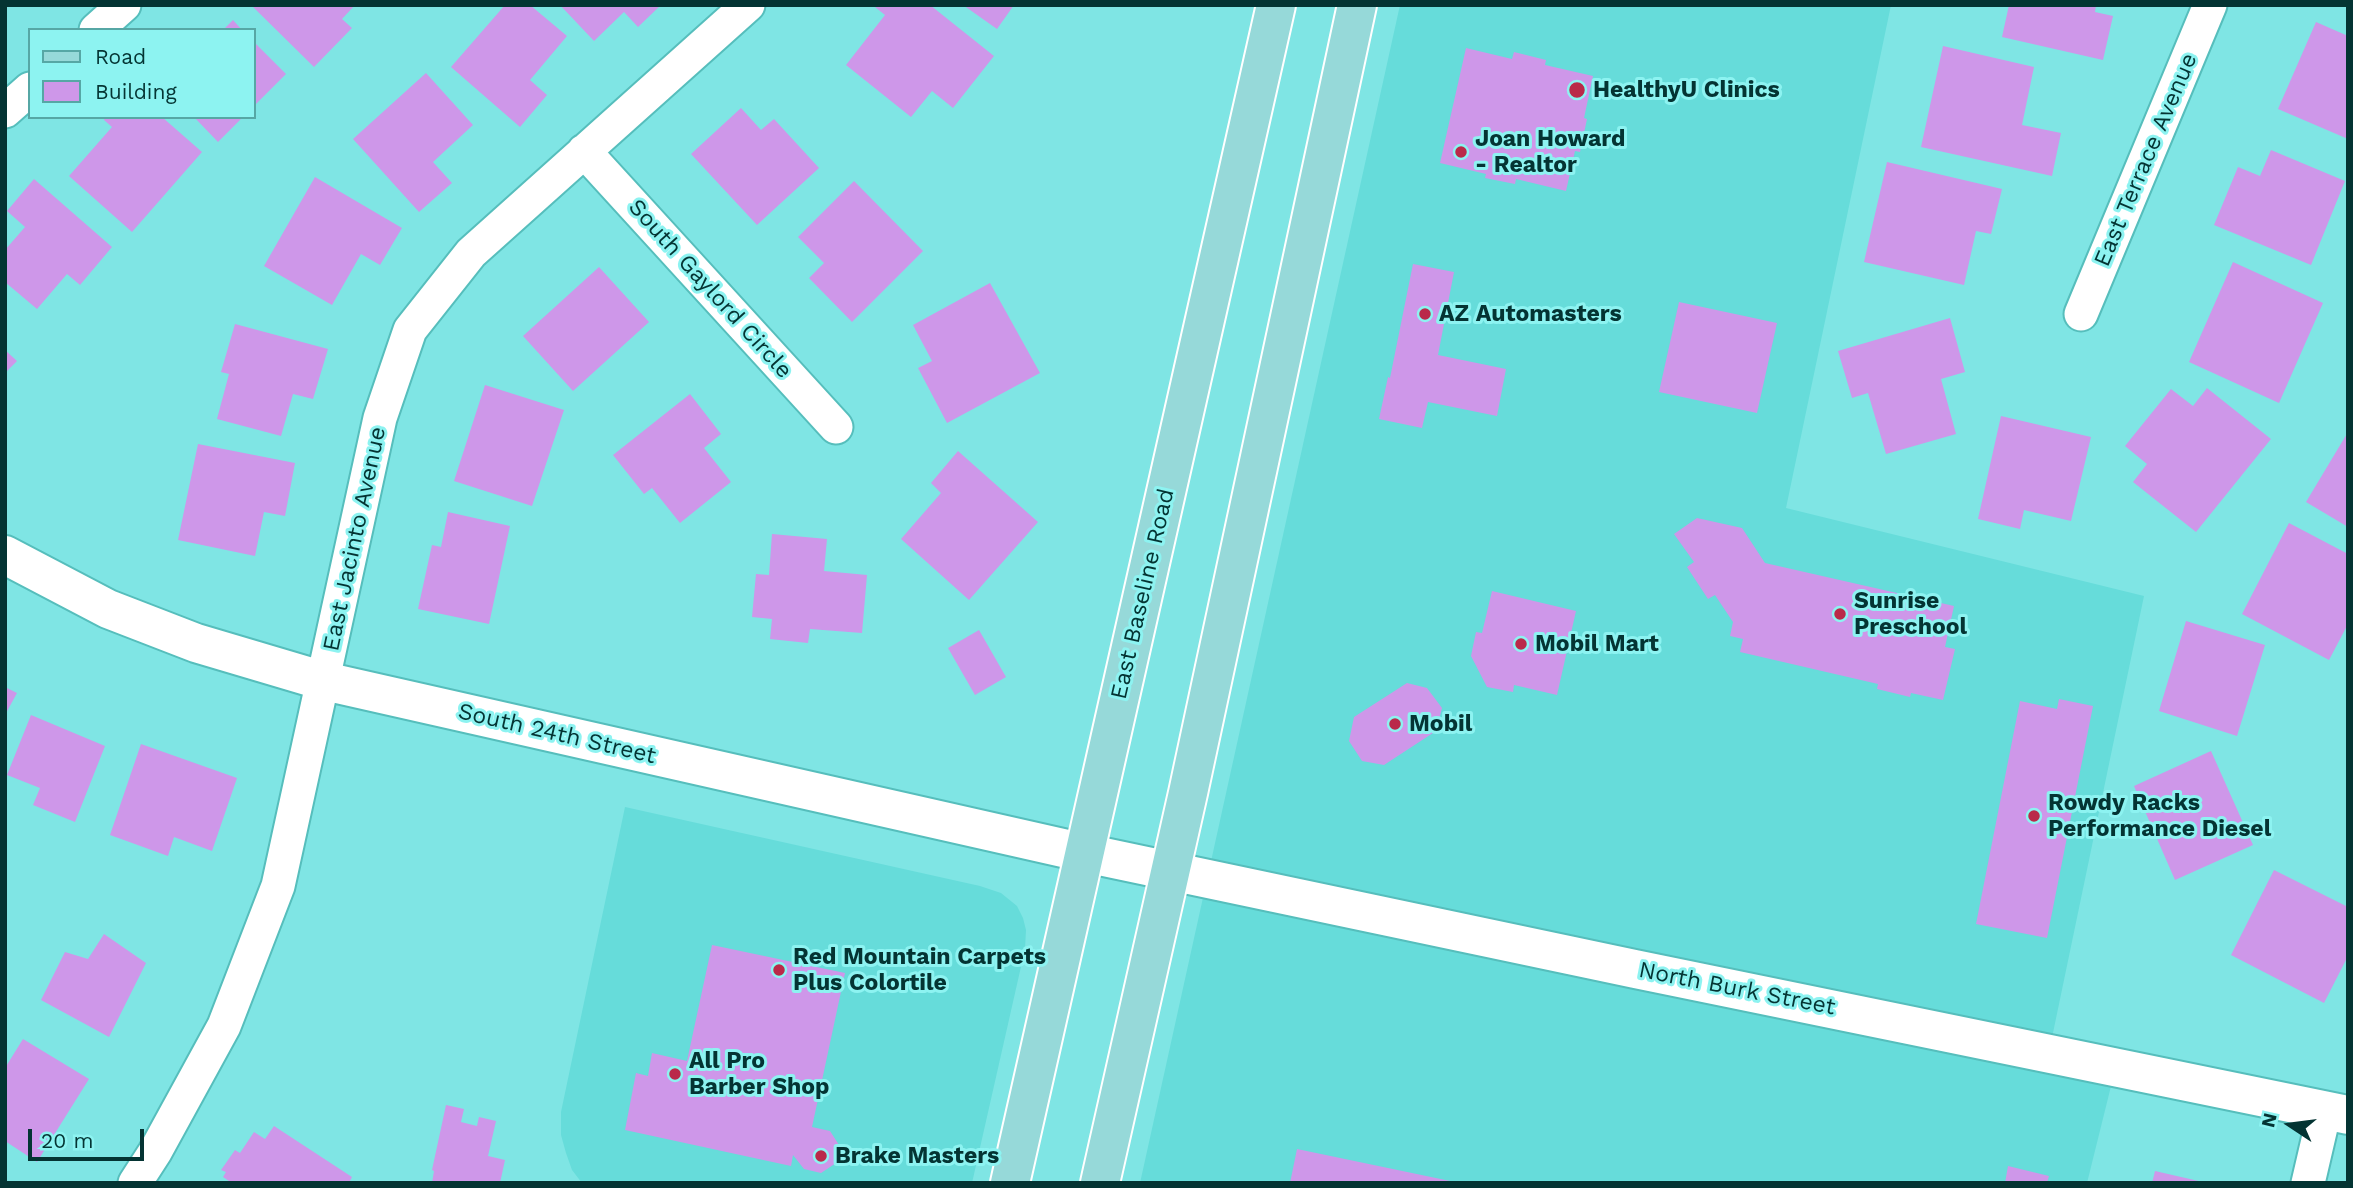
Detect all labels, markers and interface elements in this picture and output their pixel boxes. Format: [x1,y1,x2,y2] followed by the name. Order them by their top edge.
[28,28,256,119] legend
[95,44,146,69] text: Road
[2089,49,2203,271] street label: East Terrace Avenue
[1593,76,1780,104] place label: HealthyU Clinics
[95,79,177,104] text: Building
[1567,80,1587,100] marker: HealthyU Clinics
[1475,125,1625,179] place label: Joan Howard - Realtor
[1453,144,1469,160] marker: Joan Howard - Realtor
[622,194,798,384] street label: South Gaylord Circle
[1439,300,1622,328] place label: AZ Automasters
[1417,306,1433,322] marker: AZ Automasters
[318,424,392,654] street label: East Jacinto Avenue
[1105,486,1181,702] street label: East Baseline Road
[1854,587,1967,641] place label: Sunrise Preschool
[1832,606,1848,622] marker: Sunrise Preschool
[1535,630,1659,658] place label: Mobil Mart
[1513,636,1529,652] marker: Mobil Mart
[455,698,659,770] street label: South 24th Street
[1409,710,1472,738] place label: Mobil
[1387,716,1403,732] marker: Mobil
[2048,789,2271,843] place label: Rowdy Racks Performance Diesel
[2026,808,2042,824] marker: Rowdy Racks Performance Diesel
[793,943,1046,997] place label: Red Mountain Carpets Plus Colortile
[1636,956,1838,1022] street label: North Burk Street
[771,962,787,978] marker: Red Mountain Carpets Plus Colortile
[689,1047,829,1101] place label: All Pro Barber Shop
[667,1066,683,1082] marker: All Pro Barber Shop
[2255,1090,2325,1160] north arrow
[2256,1111,2282,1130] text: N
[32,1114,147,1158] scale bar
[41,1128,93,1153] text: 20 m
[835,1142,999,1170] place label: Brake Masters
[813,1148,829,1164] marker: Brake Masters

